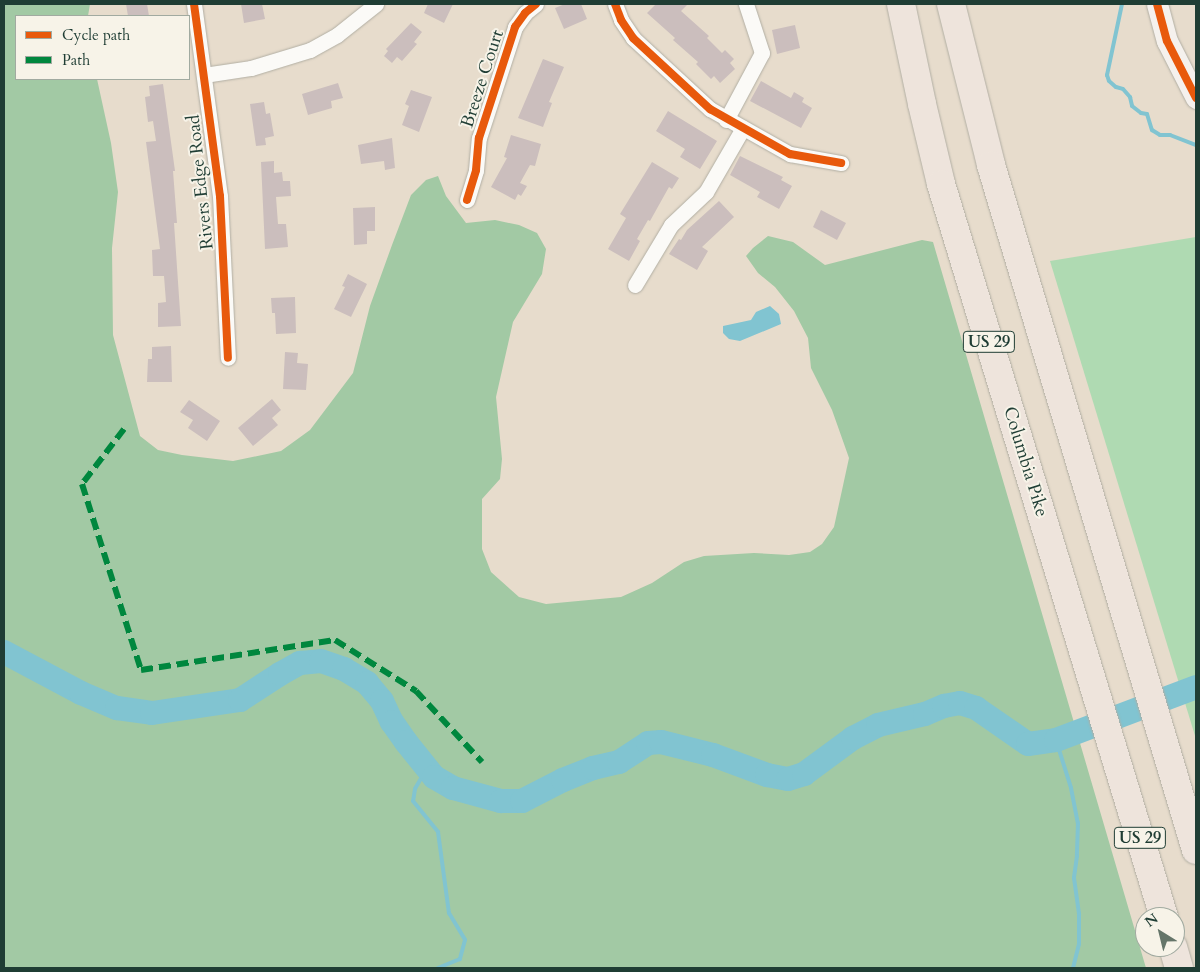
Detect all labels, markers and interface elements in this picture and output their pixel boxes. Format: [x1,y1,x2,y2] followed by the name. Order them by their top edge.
[15,15,190,80] legend
[62,25,130,45] text: Cycle path
[457,27,509,131] street label: Breeze Court
[62,50,90,70] text: Path
[183,113,219,251] street label: Rivers Edge Road
[963,328,1015,356] road number: US 29
[998,404,1052,520] street label: Columbia Pike
[1114,824,1166,851] road number: US 29
[1135,907,1185,957] north arrow
[1141,909,1162,932] text: N

